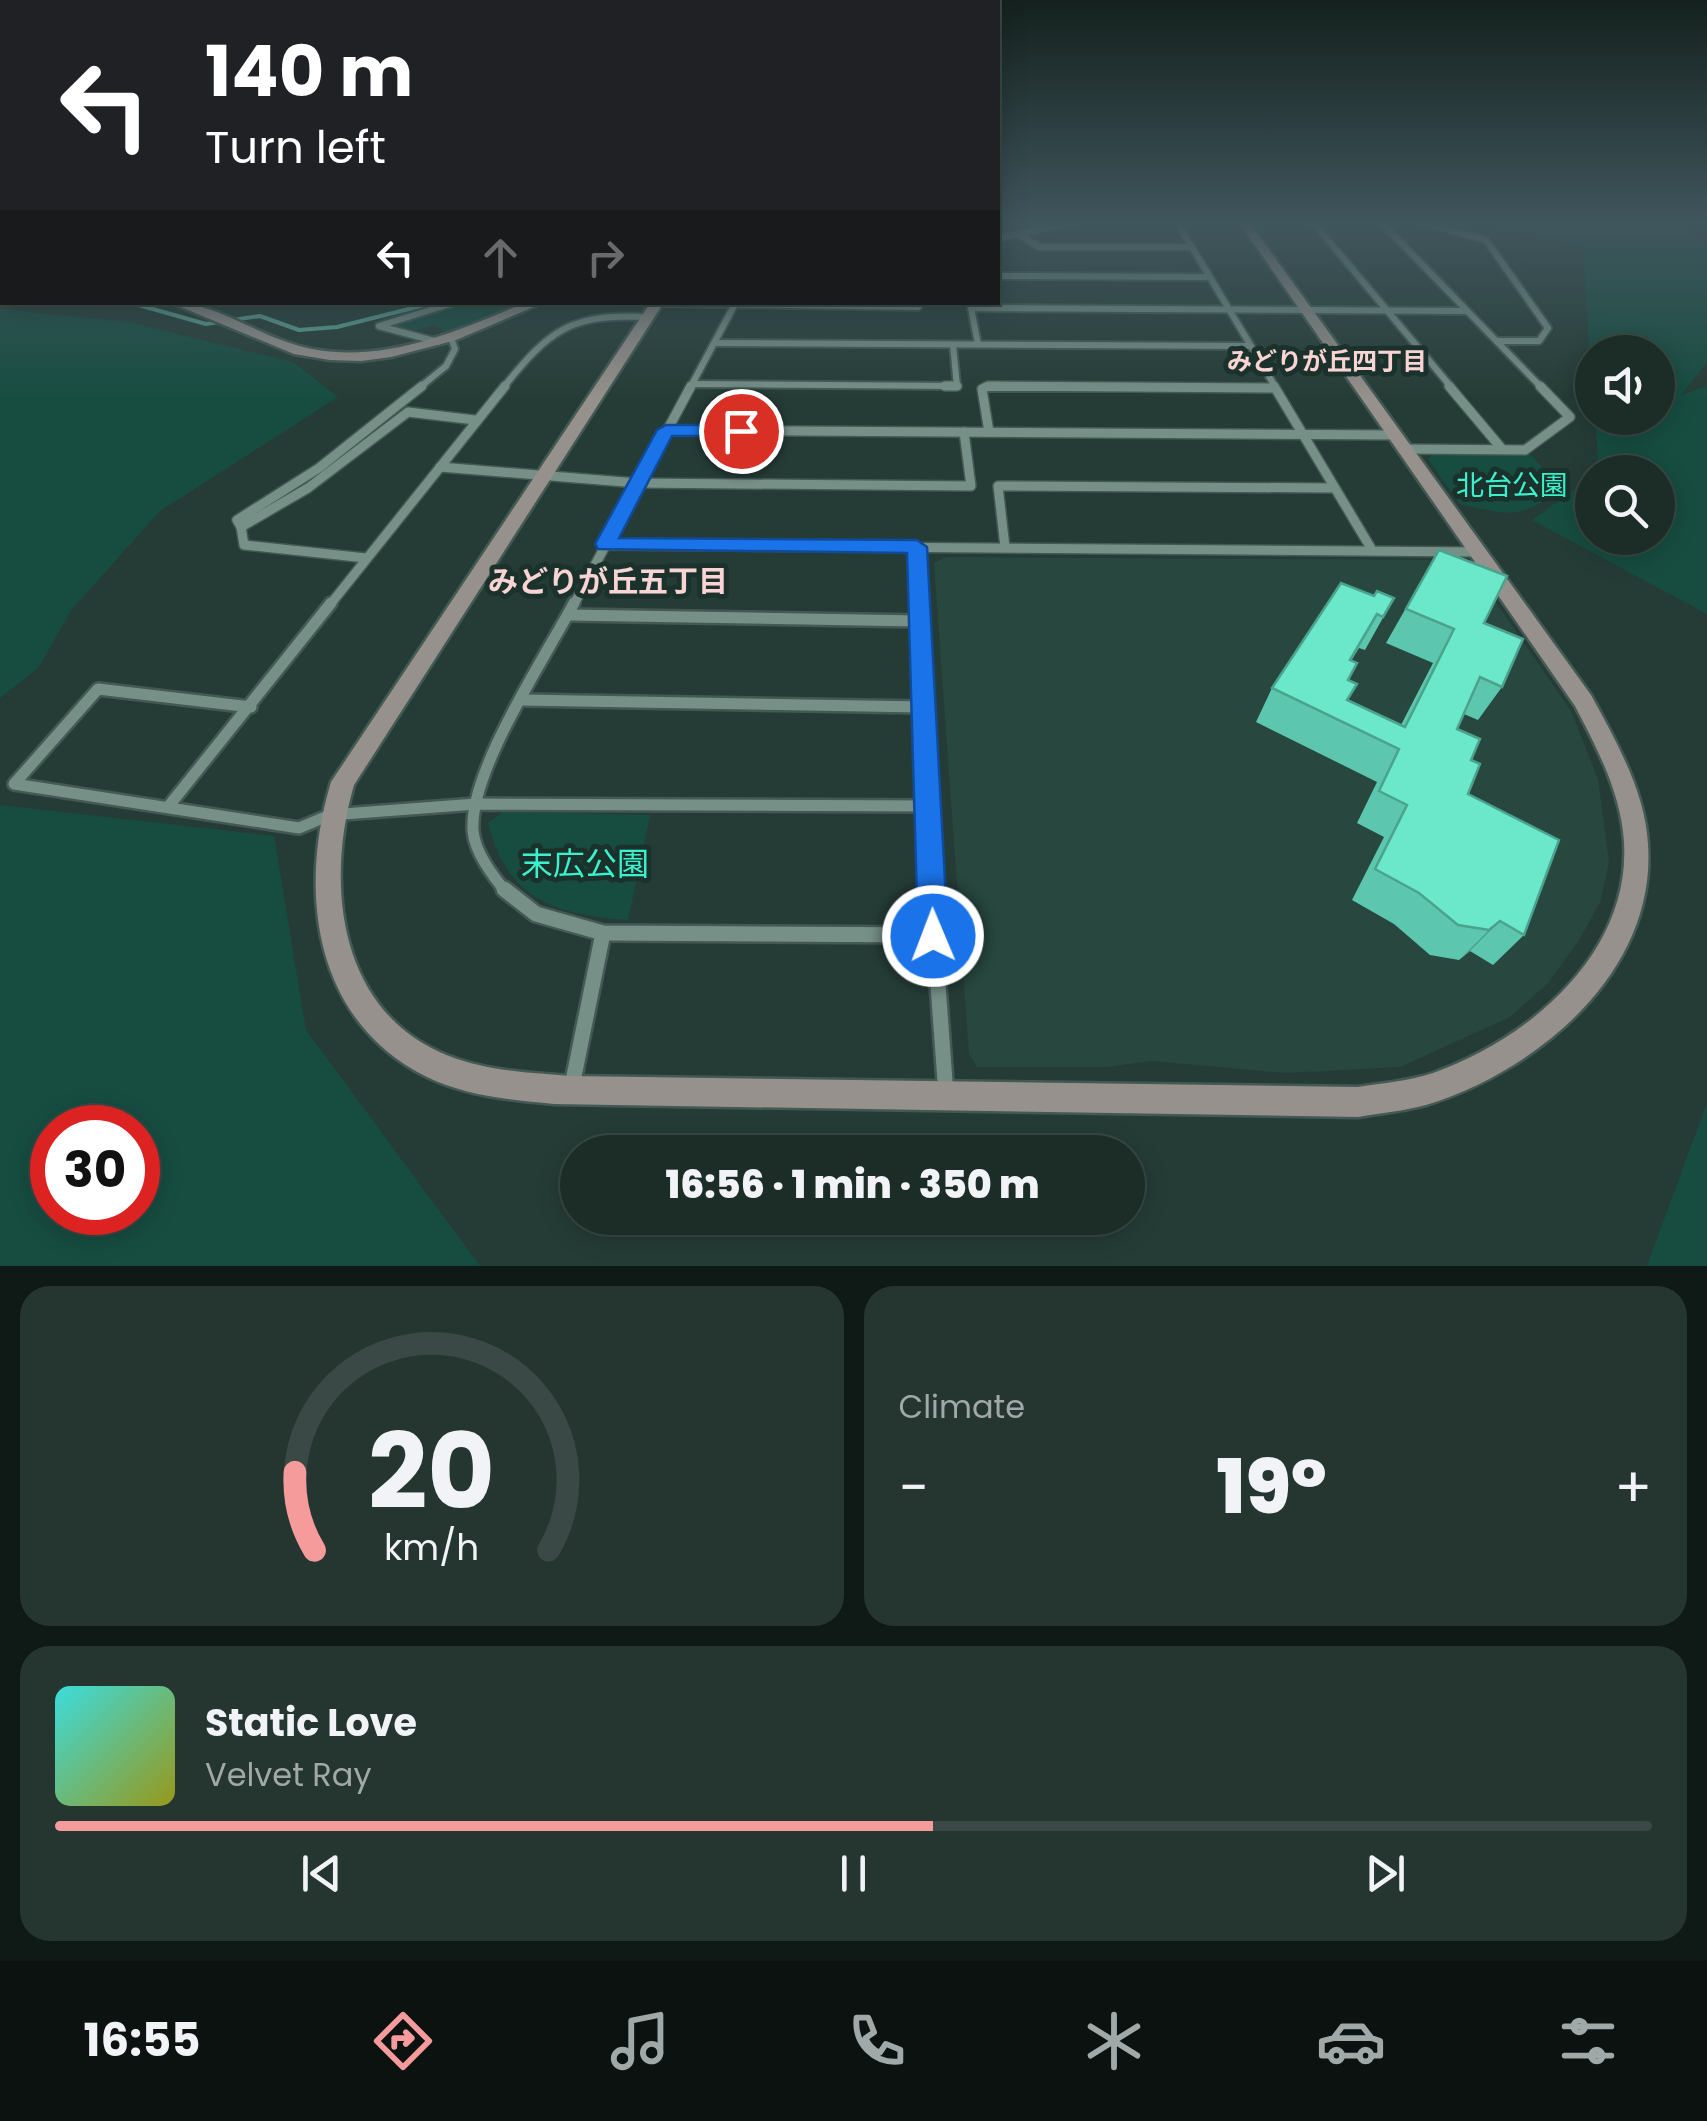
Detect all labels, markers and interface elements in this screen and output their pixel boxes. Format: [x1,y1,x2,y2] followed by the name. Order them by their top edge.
[205,22,413,121] text: 140 m
[40,40,170,170] icon: left
[205,116,386,179] text: Turn left
[368,230,423,285] icon: left
[473,230,528,285] icon: ahead
[578,230,633,285] icon: right
[1575,335,1675,555] map controls
[1575,335,1675,435] button: sound
[1227,344,1427,379] district label: みどりが丘四丁目
[699,389,784,474] pin
[714,404,769,459] icon: arrive
[1575,455,1675,555] button: search
[1456,466,1568,505] park label: 北台公園
[488,560,728,603] district label: みどりが丘五丁目
[521,841,649,886] park label: 末広公園
[881,884,985,988] position arrow
[30,1105,160,1235] speed limit sign: 30
[665,1158,1040,1211] text: 16:56 · 1 min · 350 m
[899,1384,1025,1429] text: Climate
[368,1399,495,1544] text: 20
[1216,1434,1327,1539] text: 19°
[899,1449,929,1526] text: −
[1614,1449,1652,1526] text: +
[384,1522,479,1573] text: km/h
[205,1696,417,1749] text: Static Love
[205,1752,371,1797] text: Velvet Ray
[294,1846,349,1901] icon: previous
[826,1846,881,1901] icon: pause
[1358,1846,1413,1901] icon: next
[368,2006,438,2076] icon: directions
[605,2006,675,2076] icon: music
[842,2006,912,2076] icon: phone
[1079,2006,1149,2076] icon: climate
[1316,2006,1386,2076] icon: car
[1553,2006,1623,2076] icon: filters
[84,2009,200,2072] text: 16:55

